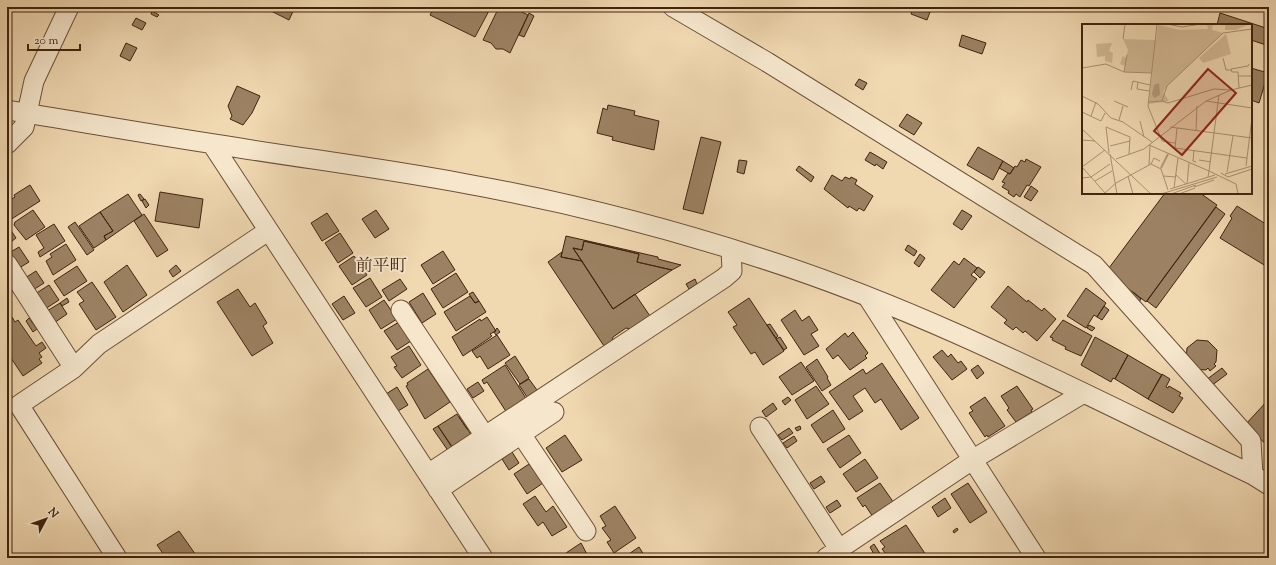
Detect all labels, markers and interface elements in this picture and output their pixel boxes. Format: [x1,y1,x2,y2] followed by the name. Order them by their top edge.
[1082,24,1252,194] inset map
[28,26,80,52] scale bar
[34,32,59,50] text: 20 m
[356,255,407,279] district label: 前平町
[26,499,66,539] north arrow
[43,504,62,522] text: N

